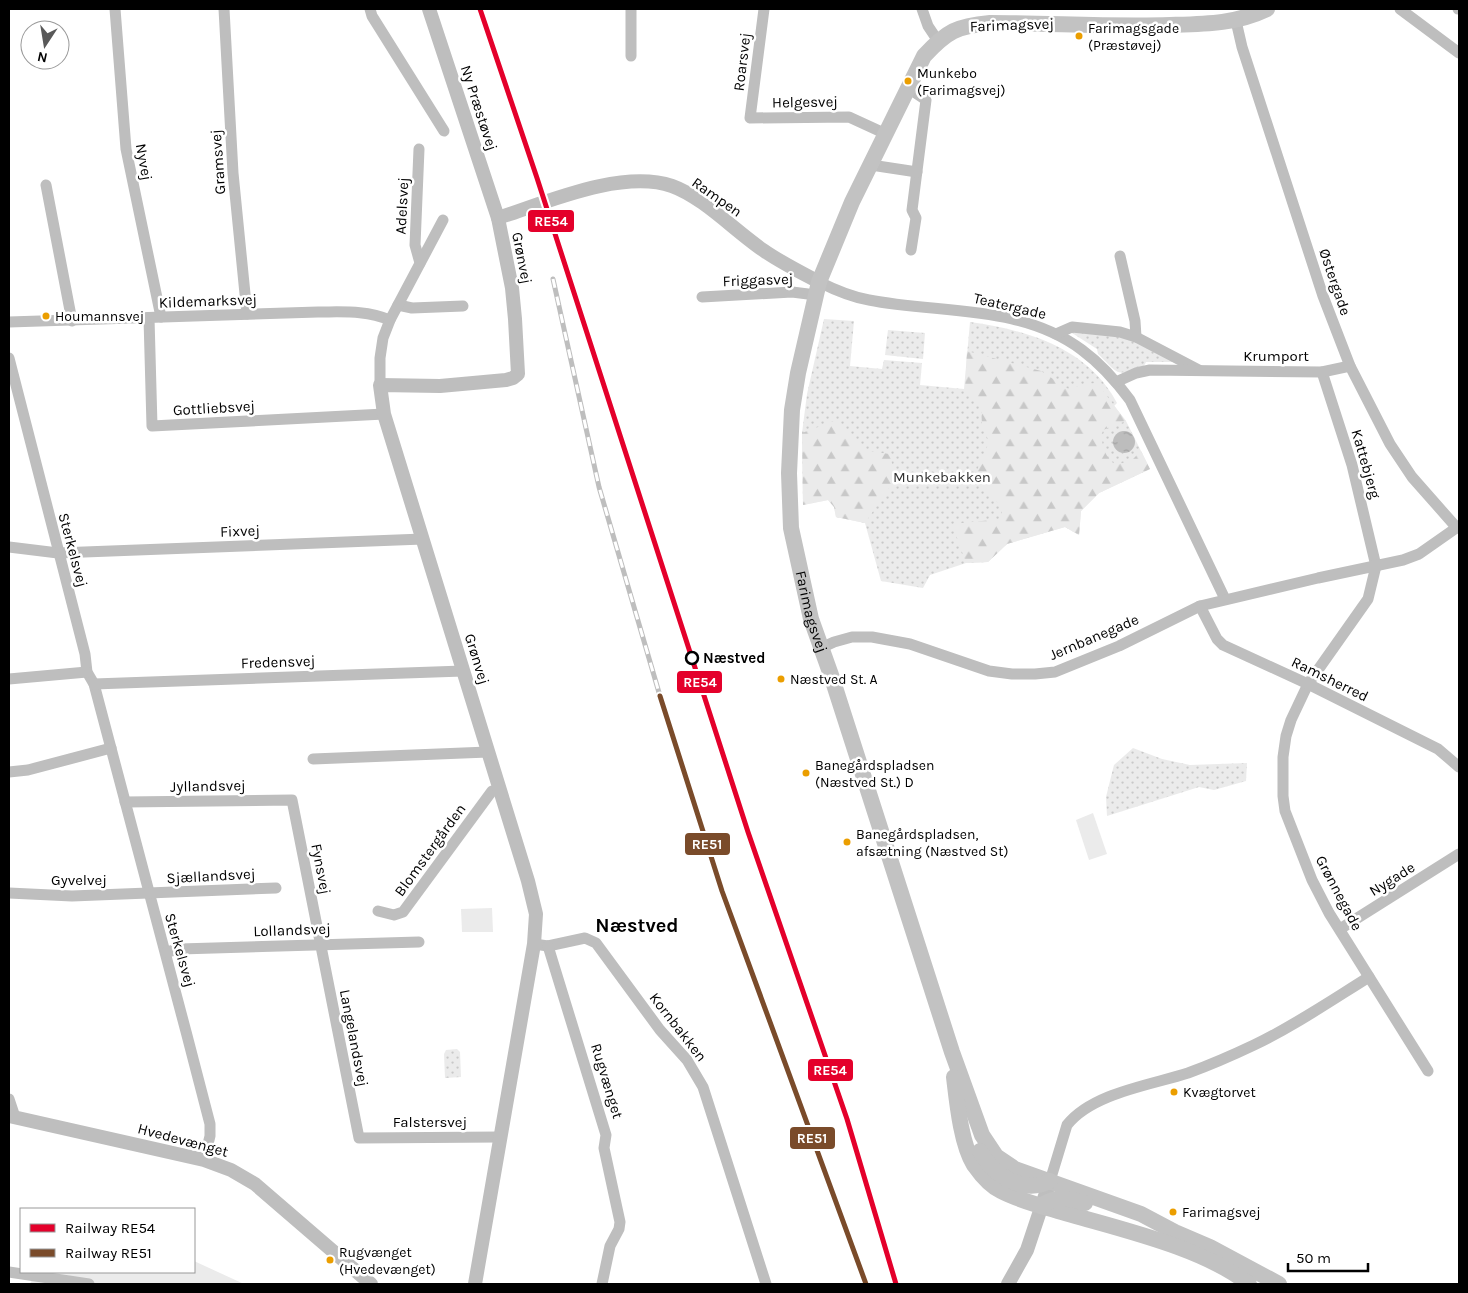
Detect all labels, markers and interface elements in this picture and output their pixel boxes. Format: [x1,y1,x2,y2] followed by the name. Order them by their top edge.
[970,15,1054,35] street label: Farimagsvej
[20,20,70,70] north arrow
[1088,20,1179,54] place label: Farimagsgade (Præstøvej)
[1074,31,1084,41] marker: Farimagsgade (Præstøvej)
[729,32,755,92] street label: Roarsvej
[36,48,49,67] text: N
[457,63,501,153] street label: Ny Præstøvej
[917,65,1006,99] place label: Munkebo (Farimagsvej)
[903,76,913,86] marker: Munkebo (Farimagsvej)
[772,92,838,112] street label: Helgesvej
[207,129,229,195] street label: Gramsvej
[132,142,156,182] street label: Nyvej
[688,173,746,221] street label: Rampen
[392,177,412,235] street label: Adelsvej
[527,209,575,233] line badge: RE54
[534,213,569,230] text: RE54
[508,231,536,285] street label: Grønvej
[1315,246,1355,318] street label: Østergade
[722,270,794,290] street label: Friggasvej
[972,289,1048,323] street label: Teatergade
[159,290,257,312] street label: Kildemarksvej
[55,308,144,325] place label: Houmannsvej
[41,311,51,321] marker: Houmannsvej
[1243,347,1309,365] street label: Krumport
[172,397,256,419] street label: Gottliebsvej
[1348,427,1385,501] street label: Kattebjerg
[893,468,991,486] park label: Munkebakken
[54,511,92,589] street label: Sterkelsvej
[220,521,260,541] street label: Fixvej
[792,569,831,655] street label: Farimagsvej
[1047,610,1141,664] street label: Jernbanegade
[461,631,493,687] street label: Grønvej
[703,649,765,667] place label: Næstved
[685,651,699,665] marker: Næstved
[240,652,316,672] street label: Fredensvej
[1289,653,1371,705] street label: Ramsherred
[676,670,723,694] line badge: RE54
[790,671,878,688] place label: Næstved St. A
[683,674,718,691] text: RE54
[776,674,786,684] marker: Næstved St. A
[815,757,934,791] place label: Banegårdspladsen (Næstved St.) D
[801,768,811,778] marker: Banegårdspladsen (Næstved St.) D
[170,776,246,796] street label: Jyllandsvej
[390,800,470,900] street label: Blomstergården
[856,826,1009,860] place label: Banegårdspladsen, afsætning (Næstved St)
[684,832,731,856] line badge: RE51
[692,836,722,853] text: RE51
[842,837,852,847] marker: Banegårdspladsen, afsætning (Næstved St)
[307,842,335,896] street label: Fynsvej
[1312,852,1366,934] street label: Grønnegade
[1366,858,1418,900] street label: Nygade
[166,865,256,887] street label: Sjællandsvej
[51,871,107,889] street label: Gyvelvej
[161,911,199,989] street label: Sterkelsvej
[595,914,679,937] district label: Næstved
[253,920,331,940] street label: Lollandsvej
[336,988,372,1088] street label: Langelandsvej
[645,989,711,1065] street label: Kornbakken
[587,1041,627,1121] street label: Rugvænget
[807,1058,854,1082] line badge: RE54
[813,1062,848,1079] text: RE54
[1183,1084,1256,1101] place label: Kvægtorvet
[1169,1087,1179,1097] marker: Kvægtorvet
[393,1113,467,1131] street label: Falstersvej
[136,1119,231,1161] street label: Hvedevænget
[789,1126,836,1150] line badge: RE51
[797,1130,827,1147] text: RE51
[1182,1204,1261,1221] place label: Farimagsvej
[1168,1207,1178,1217] marker: Farimagsvej
[20,1208,195,1273] legend
[65,1219,156,1237] text: Railway RE54
[1288,1240,1368,1272] scale bar
[65,1244,152,1262] text: Railway RE51
[339,1244,436,1278] place label: Rugvænget (Hvedevænget)
[1296,1249,1331,1267] text: 50 m
[325,1255,335,1265] marker: Rugvænget (Hvedevænget)

